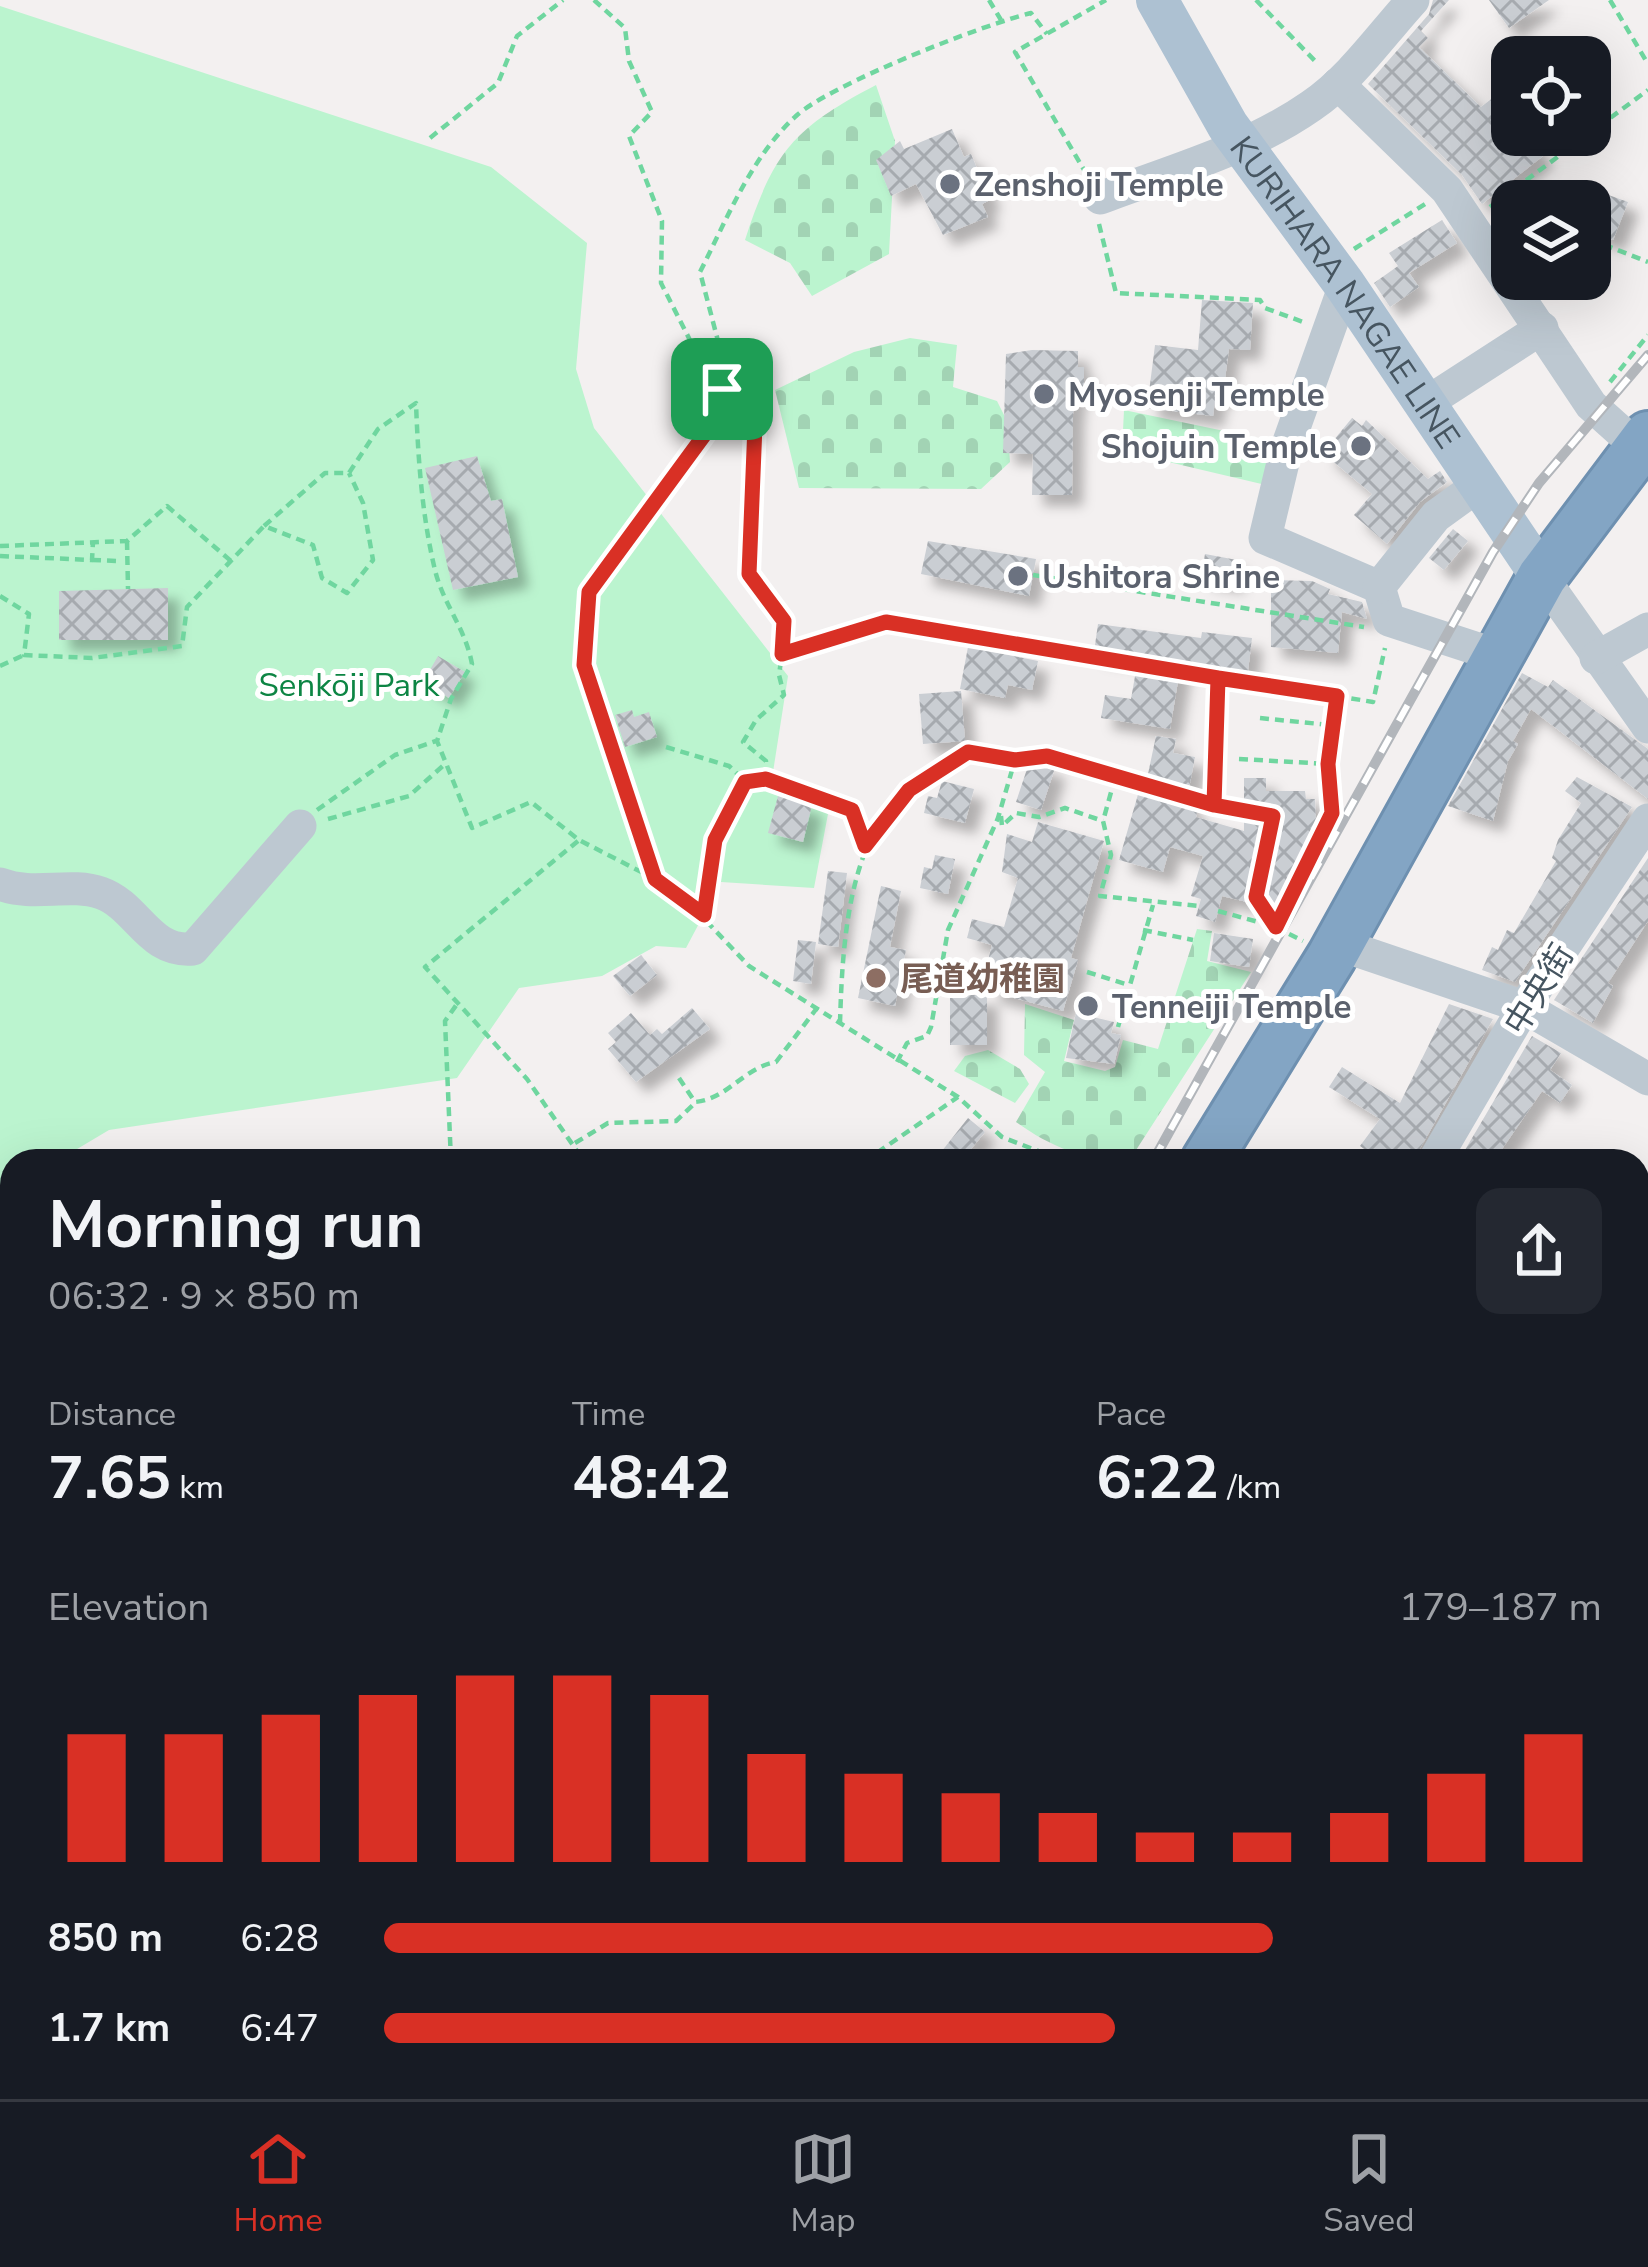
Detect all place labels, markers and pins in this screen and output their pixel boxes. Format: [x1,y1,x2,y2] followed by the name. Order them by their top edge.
[974,163,1224,208] place label: Zenshoji Temple
[937,171,963,197] marker: Zenshoji Temple
[671,338,773,440] pin
[1068,373,1325,418] place label: Myosenji Temple
[1031,381,1057,407] marker: Myosenji Temple
[1101,425,1337,470] place label: Shojuin Temple
[1348,433,1374,459] marker: Shojuin Temple
[1042,555,1280,600] place label: Ushitora Shrine
[1005,563,1031,589] marker: Ushitora Shrine
[900,957,1065,1002] place label: 尾道幼稚園
[863,965,889,991] marker: 尾道幼稚園
[1112,985,1351,1030] place label: Tenneiji Temple
[1075,993,1101,1019] marker: Tenneiji Temple

